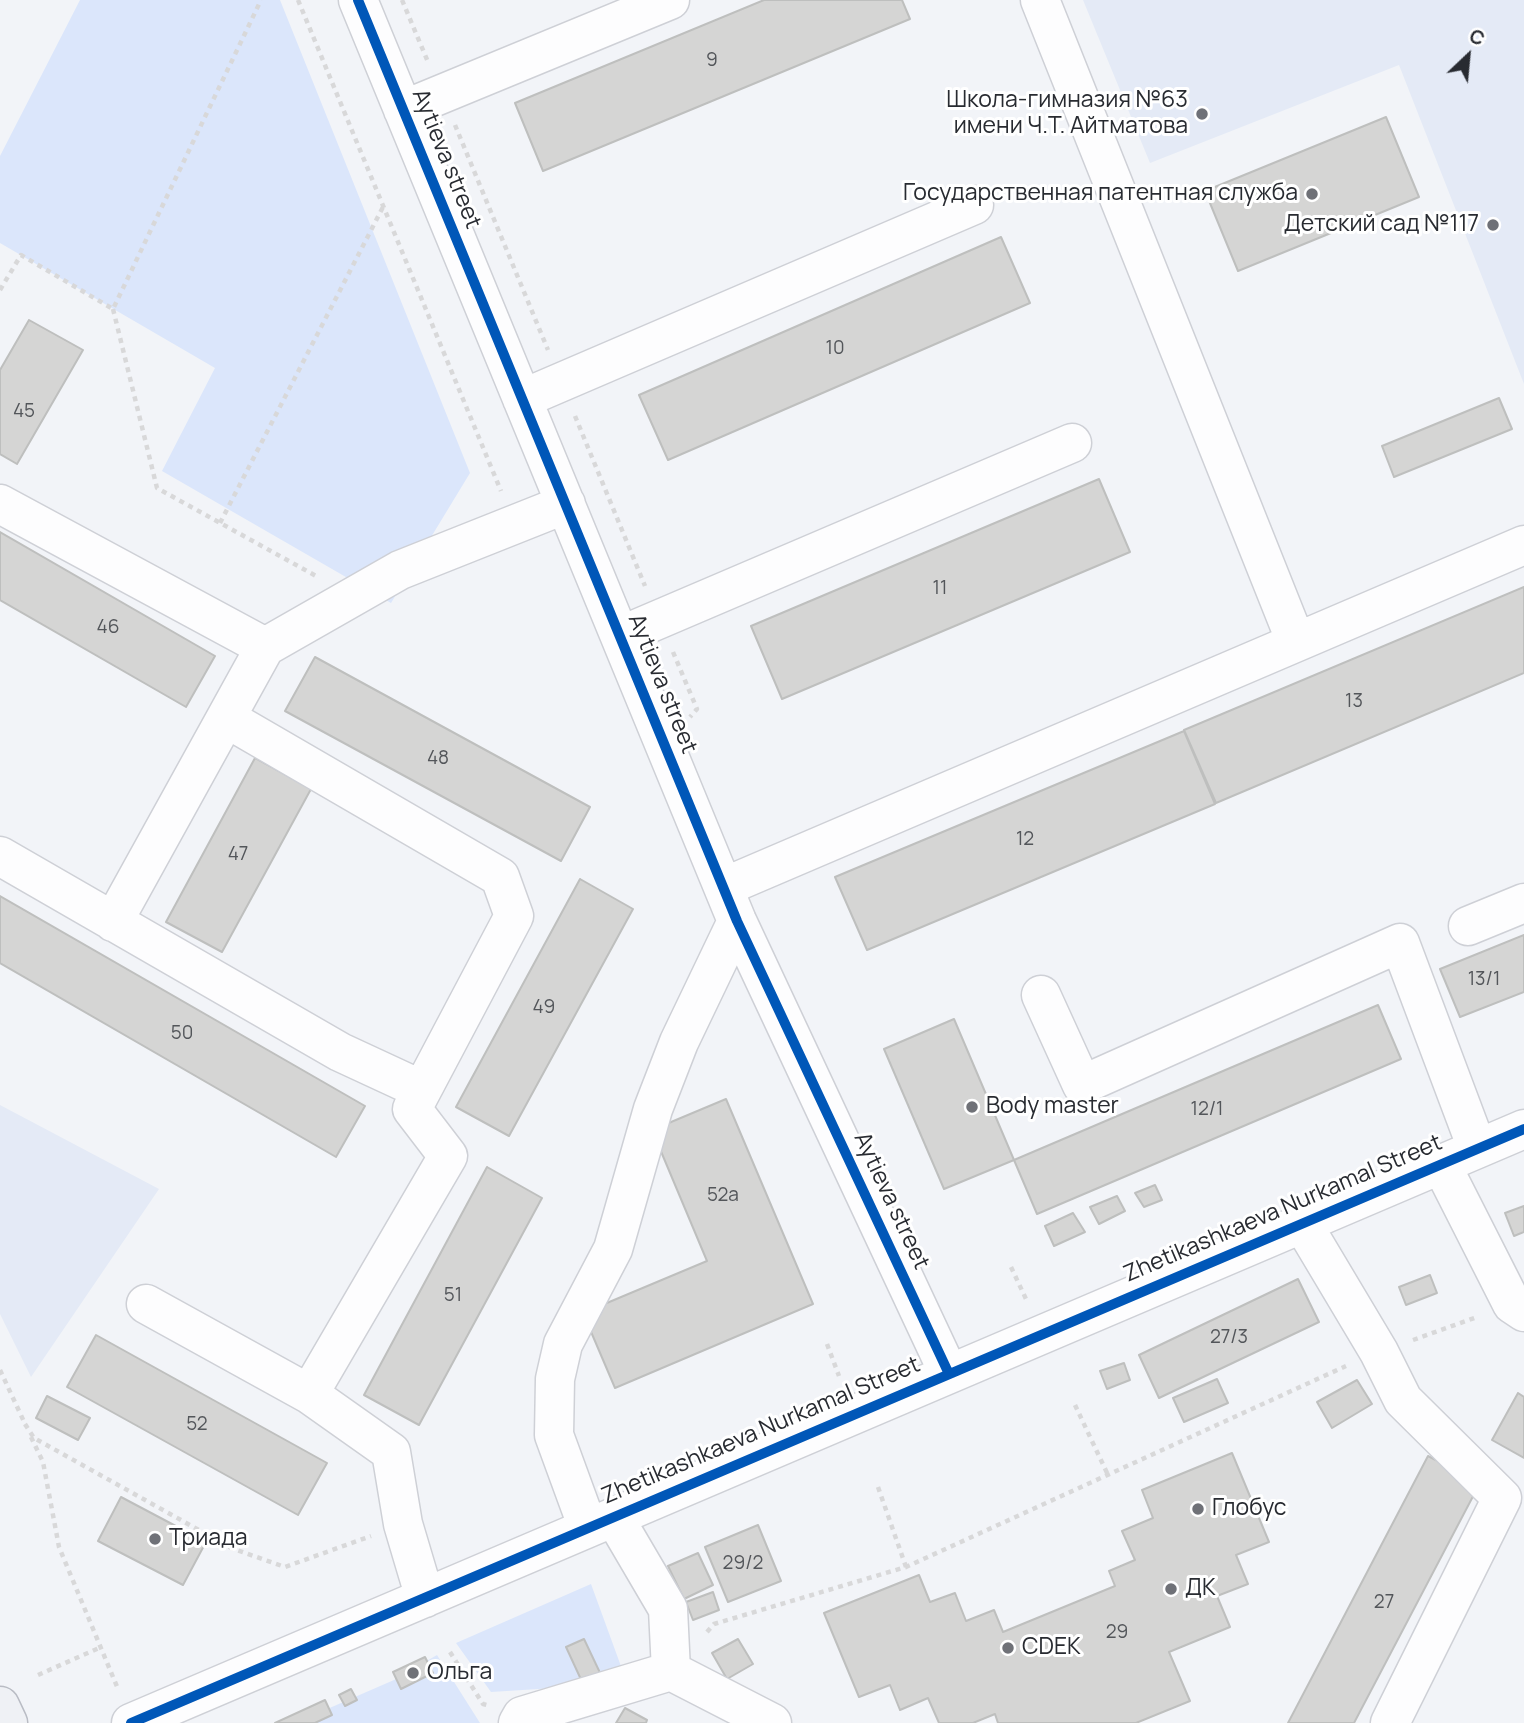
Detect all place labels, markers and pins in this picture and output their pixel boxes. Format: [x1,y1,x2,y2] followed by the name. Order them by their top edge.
[946,87,1188,141] place label: Школа-гимназия №63 имени Ч.Т. Айтматова
[1194,106,1210,122] marker: Школа-гимназия №63 имени Ч.Т. Айтматова
[903,180,1298,208] place label: Государственная патентная служба
[1304,186,1320,202] marker: Государственная патентная служба
[1284,211,1479,239] place label: Детский сад №117
[1485,217,1501,233] marker: Детский сад №117
[986,1093,1119,1121] place label: Body master
[964,1099,980,1115] marker: Body master
[1212,1495,1287,1523] place label: Глобус
[1190,1501,1206,1517] marker: Глобус
[169,1525,248,1553] place label: Триада
[147,1531,163,1547] marker: Триада
[1185,1575,1216,1603] place label: ДК
[1163,1581,1179,1597] marker: ДК
[1022,1634,1081,1662] place label: CDEK
[1000,1640,1016,1656] marker: CDEK
[427,1659,492,1687] place label: Ольга
[405,1665,421,1681] marker: Ольга

